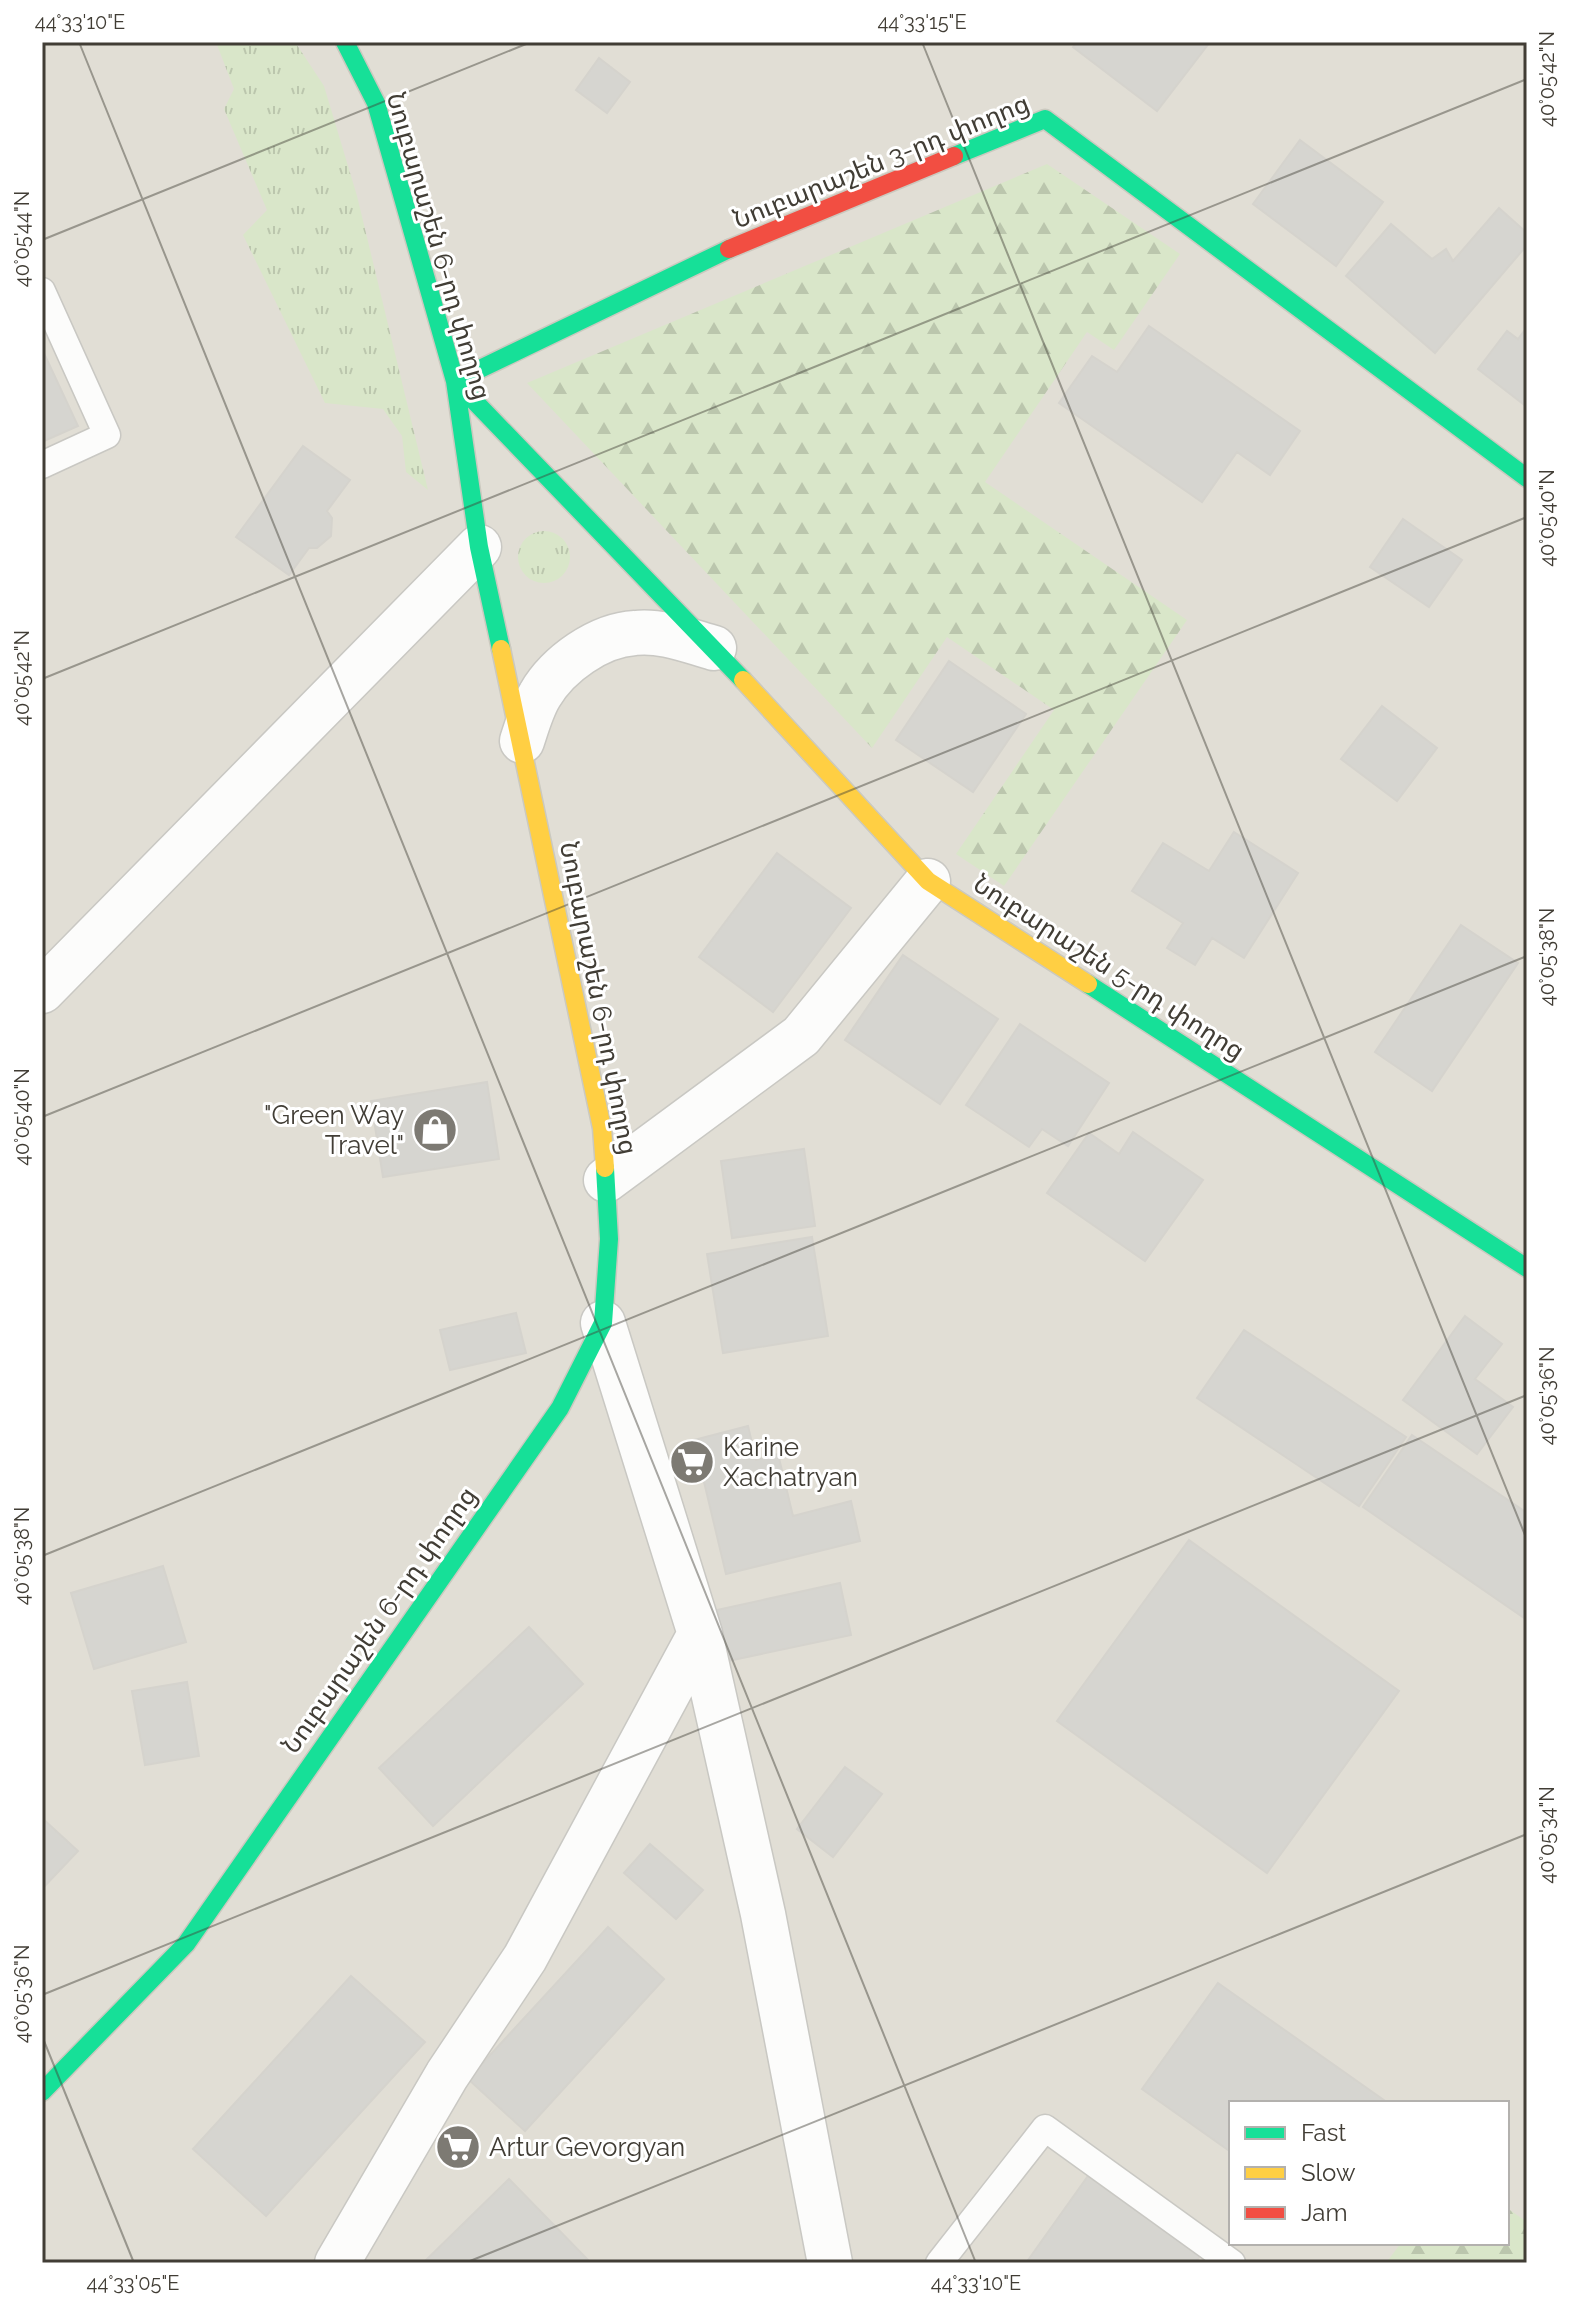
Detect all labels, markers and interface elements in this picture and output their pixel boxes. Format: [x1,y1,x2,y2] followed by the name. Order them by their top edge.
[35,10,125,34] text: 44°33'10"E
[877,10,967,34] text: 44°33'15"E
[1535,31,1559,127] text: 40°05'42"N
[729,88,1033,234] street label: Նուբարաշեն 3-րդ փողոց
[381,89,497,403] street label: Նուբարաշեն 6-րդ փողոց
[10,191,34,287] text: 40°05'44"N
[1535,469,1559,567] text: 40°05'40"N
[10,630,34,726] text: 40°05'42"N
[554,839,644,1157] street label: Նուբարաշեն 6-րդ փողոց
[968,868,1250,1066] street label: Նուբարաշեն 5-րդ փողոց
[1535,908,1559,1006] text: 40°05'38"N
[10,1068,34,1166] text: 40°05'40"N
[264,1100,404,1160] place label: "Green Way Travel"
[411,1106,459,1154] shop icon: "Green Way Travel"
[1535,1347,1559,1445] text: 40°05'36"N
[723,1432,858,1492] place label: Karine Xachatryan
[668,1438,716,1486] supermarket icon: Karine Xachatryan
[275,1481,483,1759] street label: Նուբարաշեն 6-րդ փողոց
[10,1507,34,1605] text: 40°05'38"N
[1535,1786,1559,1884] text: 40°05'34"N
[10,1945,34,2043] text: 40°05'36"N
[1229,2101,1509,2245] legend
[1301,2118,1346,2147] text: Fast
[434,2123,482,2171] supermarket icon: Artur Gevorgyan
[489,2132,685,2162] place label: Artur Gevorgyan
[1301,2158,1356,2187] text: Slow
[1301,2198,1347,2227] text: Jam
[87,2271,179,2295] text: 44°33'05"E
[931,2271,1021,2295] text: 44°33'10"E

